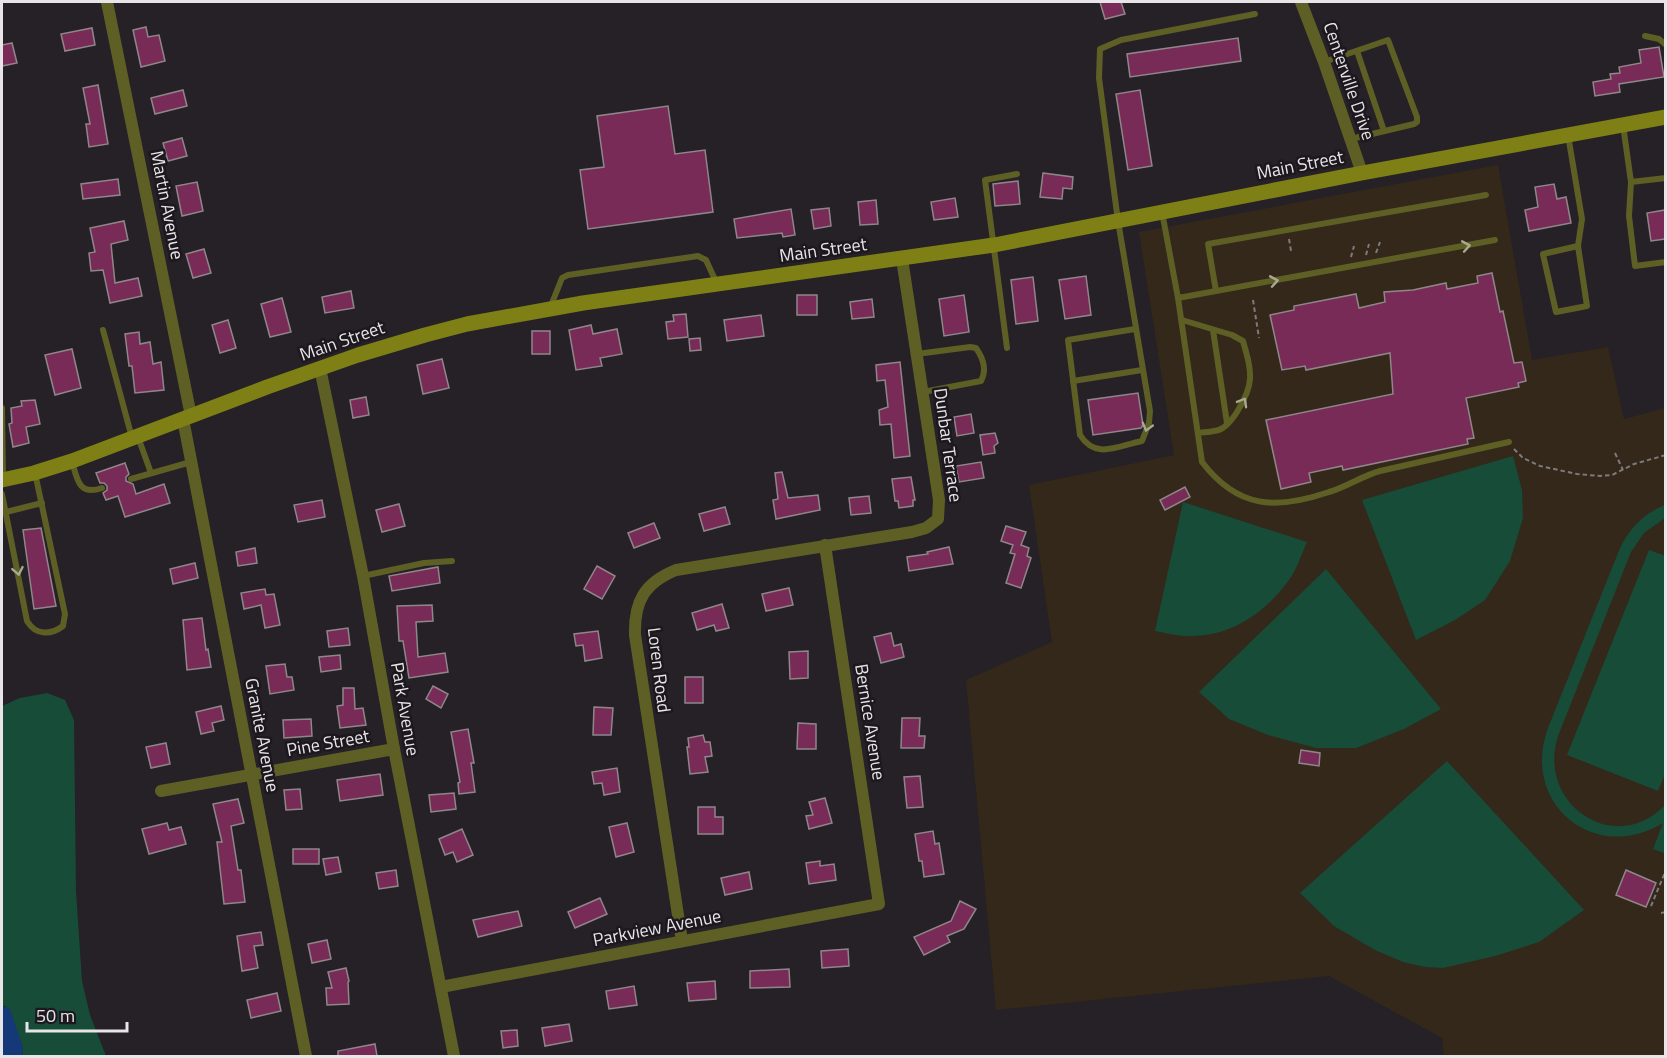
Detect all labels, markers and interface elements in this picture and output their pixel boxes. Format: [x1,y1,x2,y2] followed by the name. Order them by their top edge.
[1317,18,1382,144] street label: Centerville Drive
[1254,143,1346,186] street label: Main Street
[144,148,191,262] street label: Martin Avenue
[777,230,869,269] street label: Main Street
[1460,240,1470,253] one-way arrow
[1269,275,1279,288] one-way arrow
[296,313,389,368] street label: Main Street
[927,386,970,504] street label: Dunbar Terrace
[1235,398,1247,408] one-way arrow
[1142,421,1154,432] one-way arrow
[11,566,24,576] one-way arrow
[641,626,678,714] street label: Loren Road
[384,660,427,758] street label: Park Avenue
[848,662,893,782] street label: Bernice Avenue
[238,676,287,794] street label: Granite Avenue
[284,722,372,763] street label: Pine Street
[591,902,723,953] street label: Parkview Avenue
[27,995,128,1033] scale bar
[36,1002,75,1029] text: 50 m

